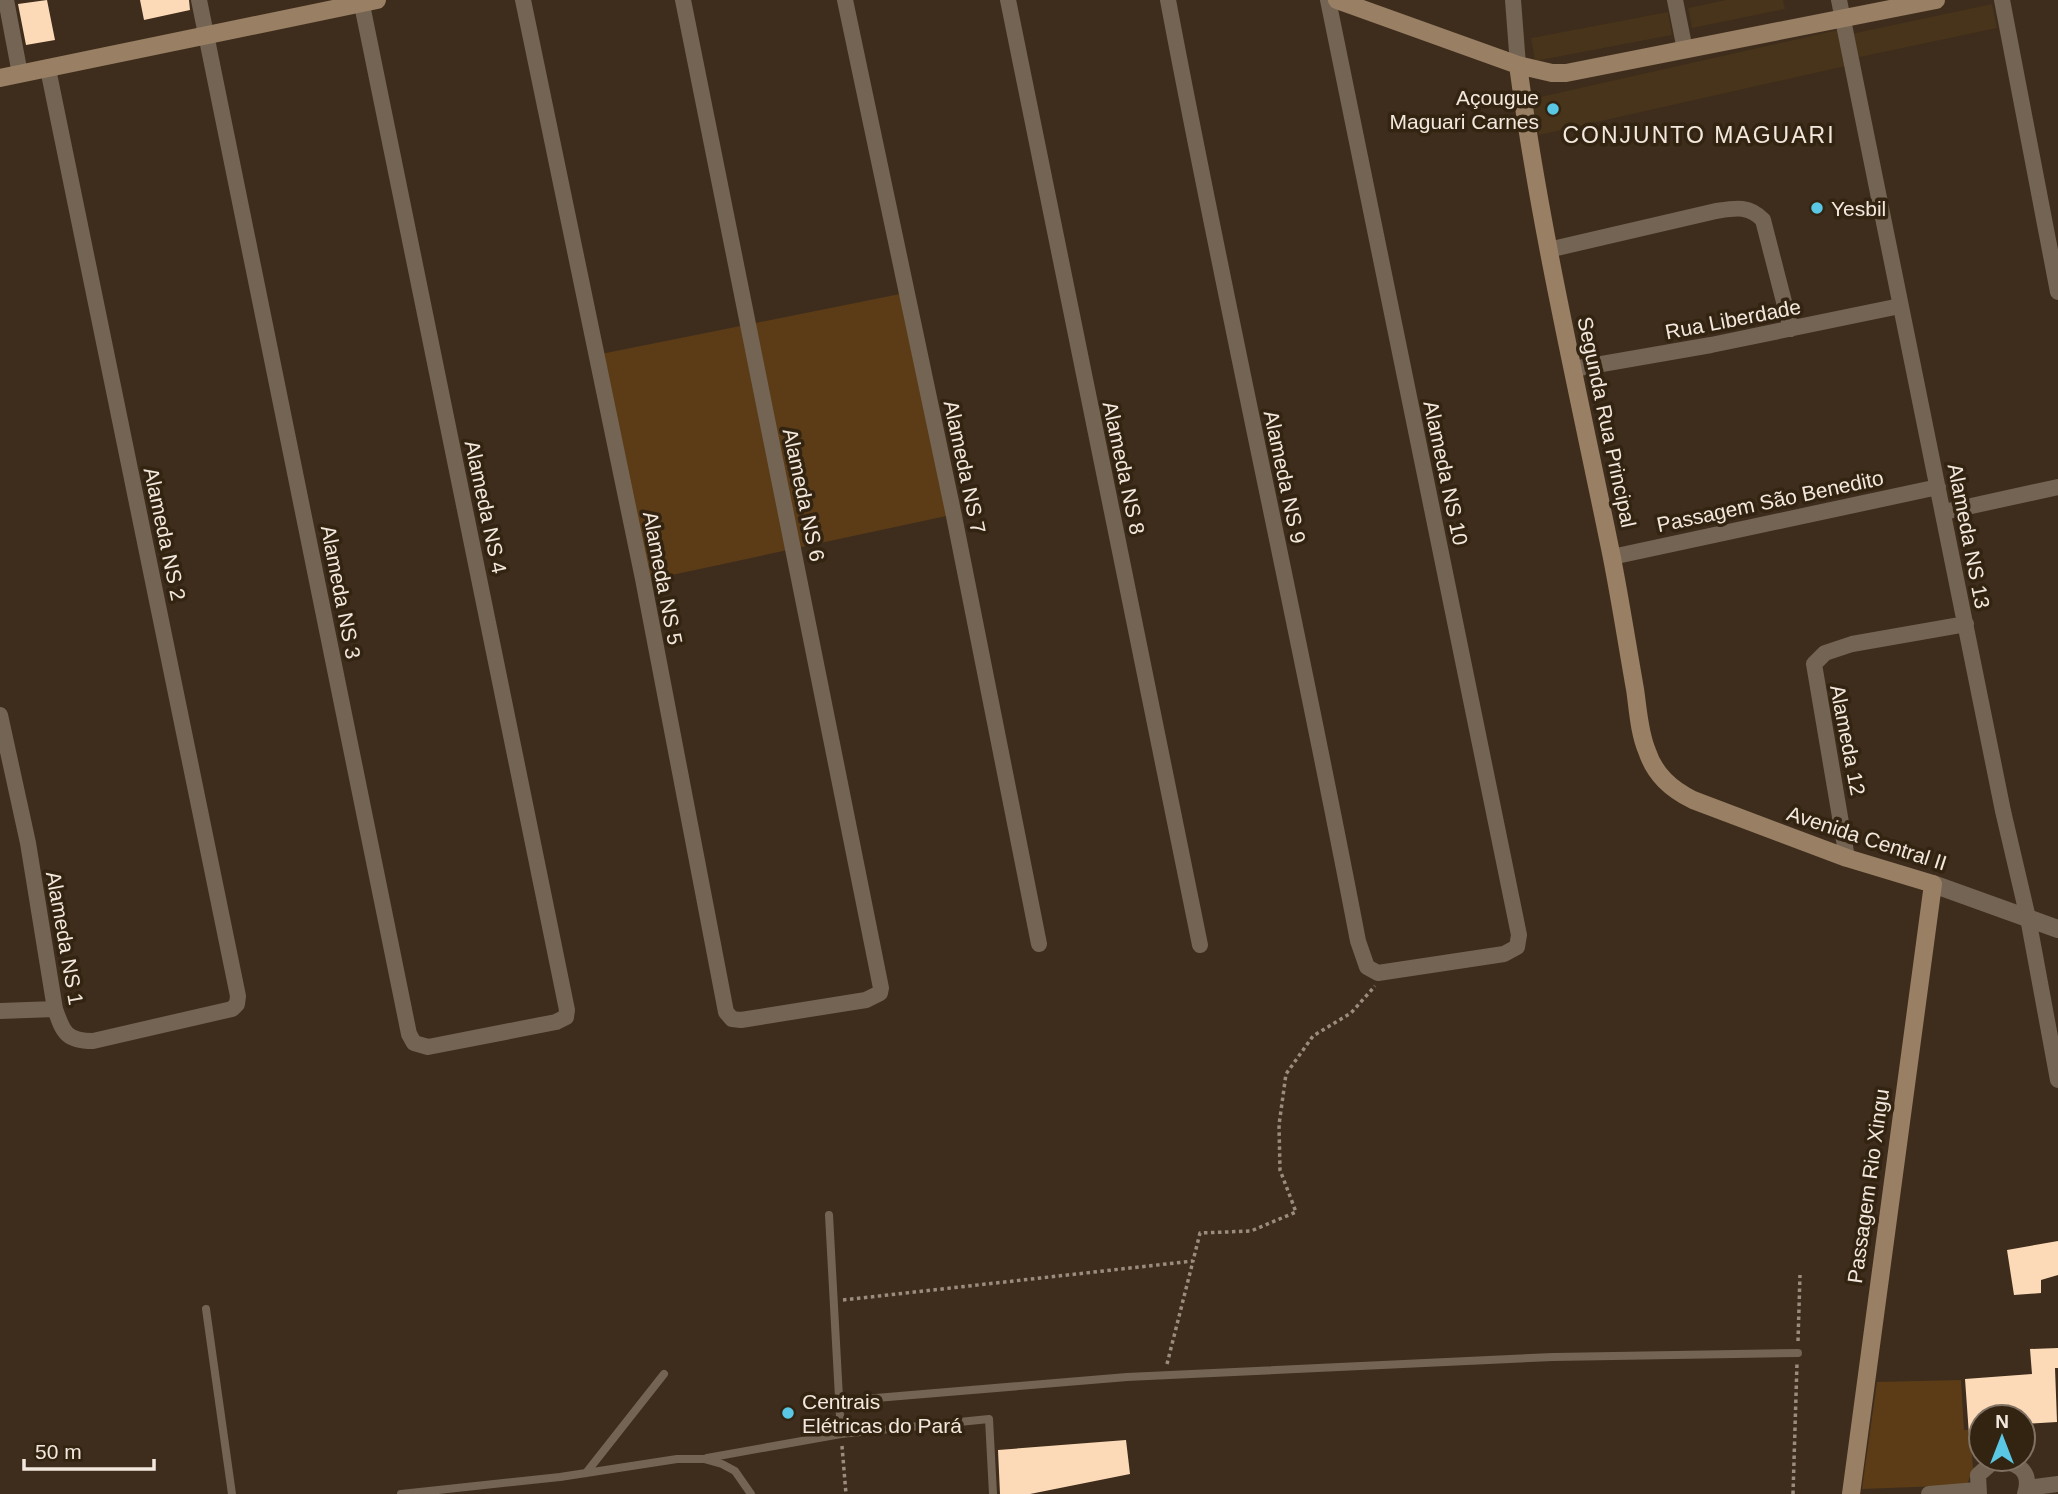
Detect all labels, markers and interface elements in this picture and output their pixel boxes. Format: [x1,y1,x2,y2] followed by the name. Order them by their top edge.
[1390,86,1539,133] place label: Açougue Maguari Carnes
[1545,101,1561,117] marker: Açougue Maguari Carnes
[1562,122,1836,148] district label: CONJUNTO MAGUARI
[1831,197,1886,220] place label: Yesbil
[1809,200,1825,216] marker: Yesbil
[1663,295,1803,343] street label: Rua Liberdade
[1573,315,1641,529] street label: Segunda Rua Principal
[940,398,990,536] street label: Alameda NS 7
[1099,399,1149,537] street label: Alameda NS 8
[1419,399,1473,547] street label: Alameda NS 10
[1260,408,1310,546] street label: Alameda NS 9
[779,426,829,564] street label: Alameda NS 6
[461,438,511,576] street label: Alameda NS 4
[1944,462,1994,610] street label: Alameda NS 13
[140,465,190,603] street label: Alameda NS 2
[1655,466,1885,536] street label: Passagem São Benedito
[639,509,687,647] street label: Alameda NS 5
[317,523,365,661] street label: Alameda NS 3
[1826,683,1870,797] street label: Alameda 12
[1784,801,1950,875] street label: Avenida Central II
[42,869,88,1007] street label: Alameda NS 1
[1843,1087,1893,1285] street label: Passagem Rio Xingu
[802,1390,962,1437] place label: Centrais Elétricas do Pará
[1967,1403,2037,1473] north arrow
[780,1405,796,1421] marker: Centrais Elétricas do Pará
[1995,1411,2009,1432] text: N
[24,1428,154,1472] scale bar
[35,1440,82,1463] text: 50 m

